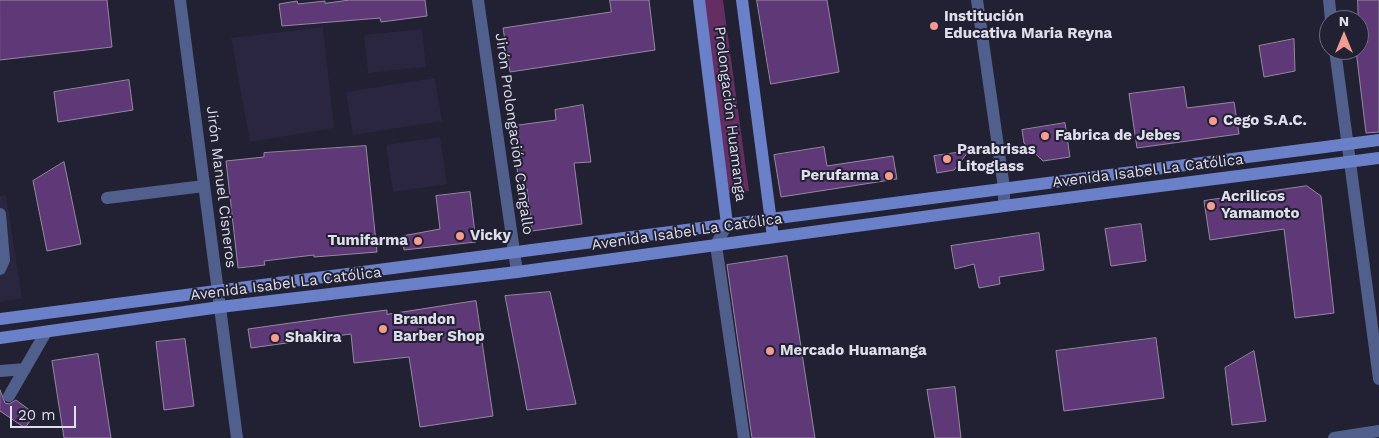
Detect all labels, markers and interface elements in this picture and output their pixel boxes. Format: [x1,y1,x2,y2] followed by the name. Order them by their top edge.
[944,8,1112,43] place label: Institución Educativa Maria Reyna
[1319,10,1369,60] north arrow
[1339,13,1349,29] text: N
[928,20,940,32] marker: Institución Educativa Maria Reyna
[710,25,750,203] street label: Prolongación Huamanga
[491,32,537,236] street label: Jirón Prolongación Cangallo
[202,105,240,269] street label: Jirón Manuel Cisneros
[1223,112,1307,130] place label: Cego S.A.C.
[1207,115,1219,127] marker: Cego S.A.C.
[1055,127,1180,145] place label: Fabrica de Jebes
[1039,130,1051,142] marker: Fabrica de Jebes
[957,141,1036,176] place label: Parabrisas Litoglass
[1051,150,1245,192] street label: Avenida Isabel La Católica
[941,153,953,165] marker: Parabrisas Litoglass
[801,167,879,185] place label: Perufarma
[883,170,895,182] marker: Perufarma
[1221,188,1299,223] place label: Acrilicos Yamamoto
[1205,200,1217,212] marker: Acrilicos Yamamoto
[590,210,784,254] street label: Avenida Isabel La Católica
[470,227,511,245] place label: Vicky
[454,230,466,242] marker: Vicky
[327,232,408,250] place label: Tumifarma
[412,235,424,247] marker: Tumifarma
[189,263,383,305] street label: Avenida Isabel La Católica
[393,311,485,346] place label: Brandon Barber Shop
[377,323,389,335] marker: Brandon Barber Shop
[285,329,341,347] place label: Shakira
[269,332,281,344] marker: Shakira
[780,342,927,360] place label: Mercado Huamanga
[764,345,776,357] marker: Mercado Huamanga
[12,396,79,428] scale bar
[18,406,56,424] text: 20 m

